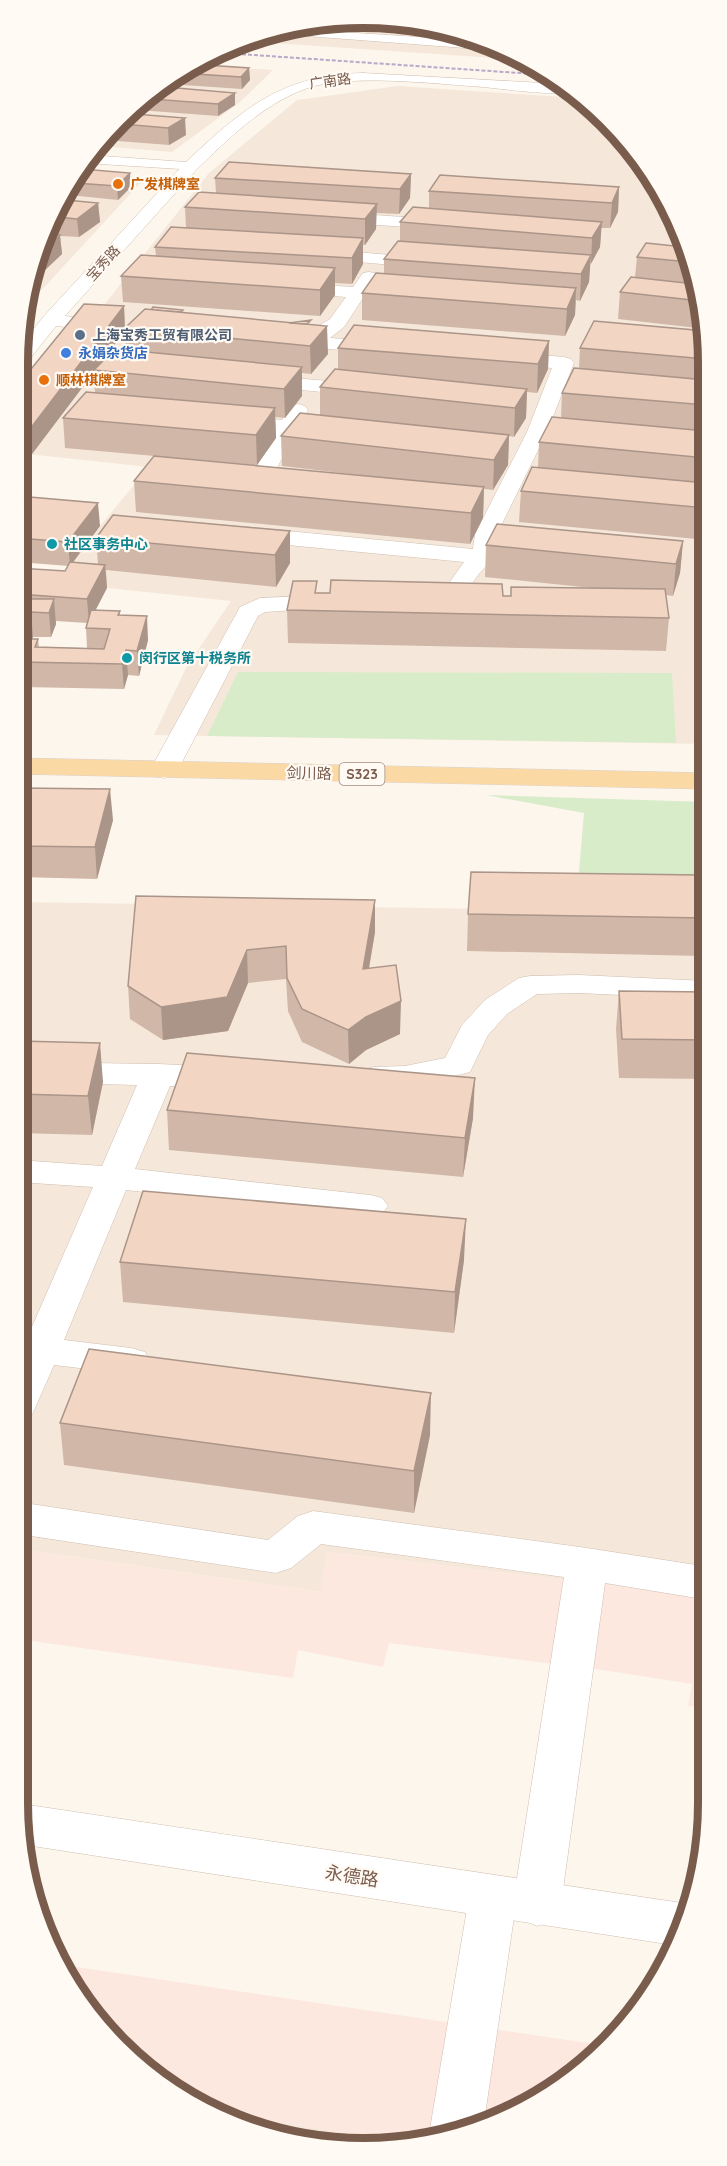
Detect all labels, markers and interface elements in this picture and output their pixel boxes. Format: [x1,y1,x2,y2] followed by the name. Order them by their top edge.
[308,69,352,93] street label: 广南路
[130,175,200,193] place label: 广发棋牌室
[111,177,125,191] marker: 广发棋牌室
[82,241,124,285] street label: 宝秀路
[92,326,232,344] place label: 上海宝秀工贸有限公司
[73,328,87,342] marker: 上海宝秀工贸有限公司
[78,344,148,362] place label: 永娟杂货店
[59,346,73,360] marker: 永娟杂货店
[56,371,126,389] place label: 顺林棋牌室
[37,373,51,387] marker: 顺林棋牌室
[64,535,148,553] place label: 社区事务中心
[45,537,59,551] marker: 社区事务中心
[139,649,251,667] place label: 闵行区第十税务所
[120,651,134,665] marker: 闵行区第十税务所
[286,763,332,783] street label: 剑川路
[340,763,385,785] road number: S323
[324,1860,380,1892] street label: 永德路

